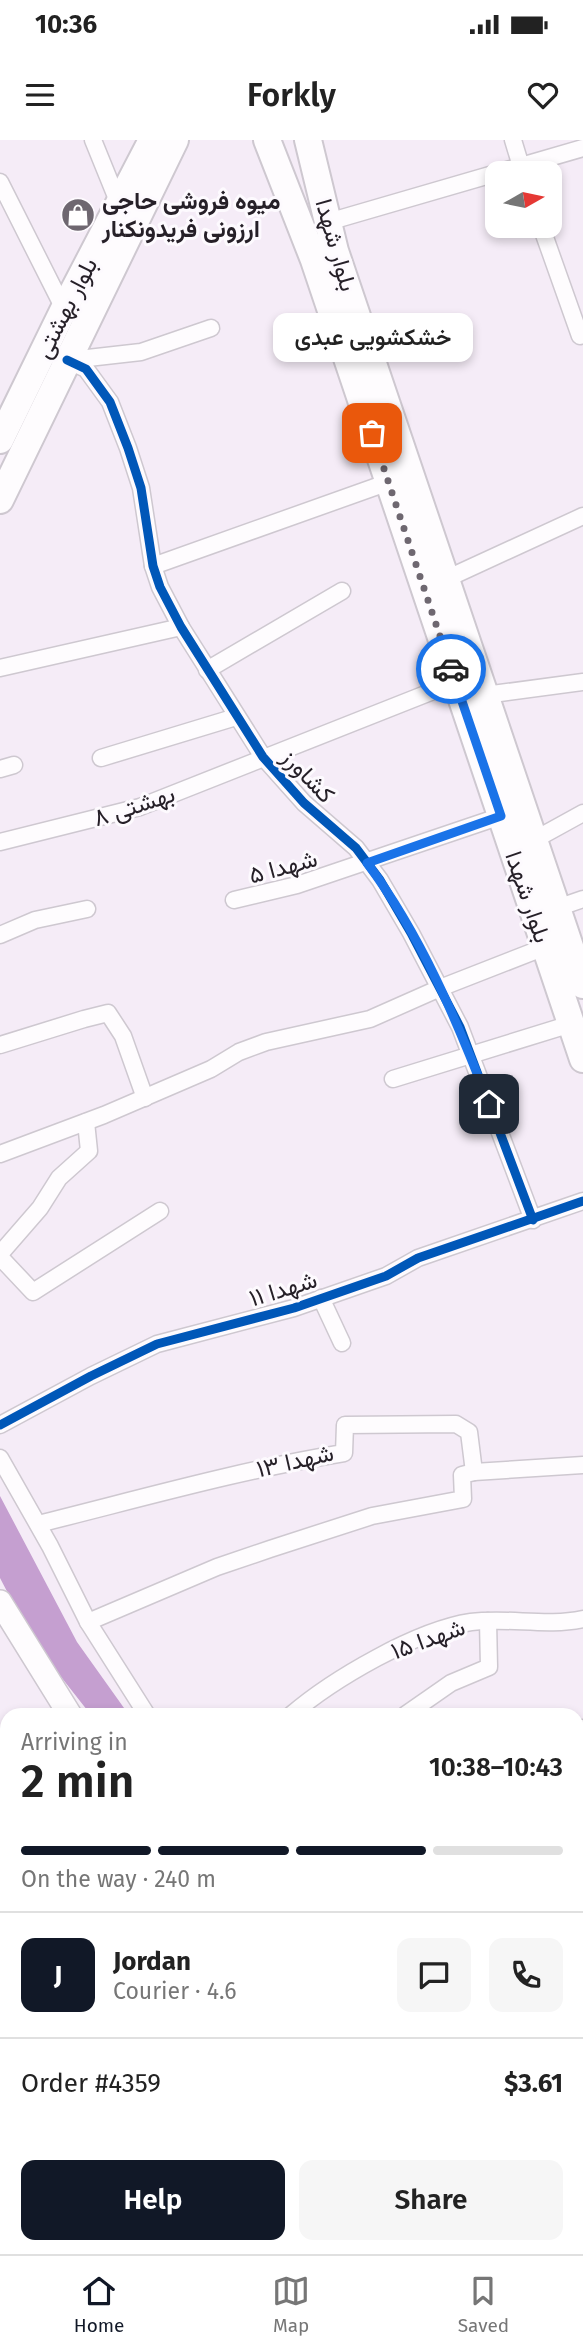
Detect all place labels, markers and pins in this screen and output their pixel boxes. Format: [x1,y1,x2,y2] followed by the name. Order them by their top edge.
[101,187,280,244] place label: میوه فروشی حاجی ارزونی فریدونکنار
[59,196,97,234] shop icon: میوه فروشی حاجی ارزونی فریدونکنار
[272,314,472,363] callout: خشکشویی عبدی
[342,403,402,463] pin
[459,1074,519,1134] pin

